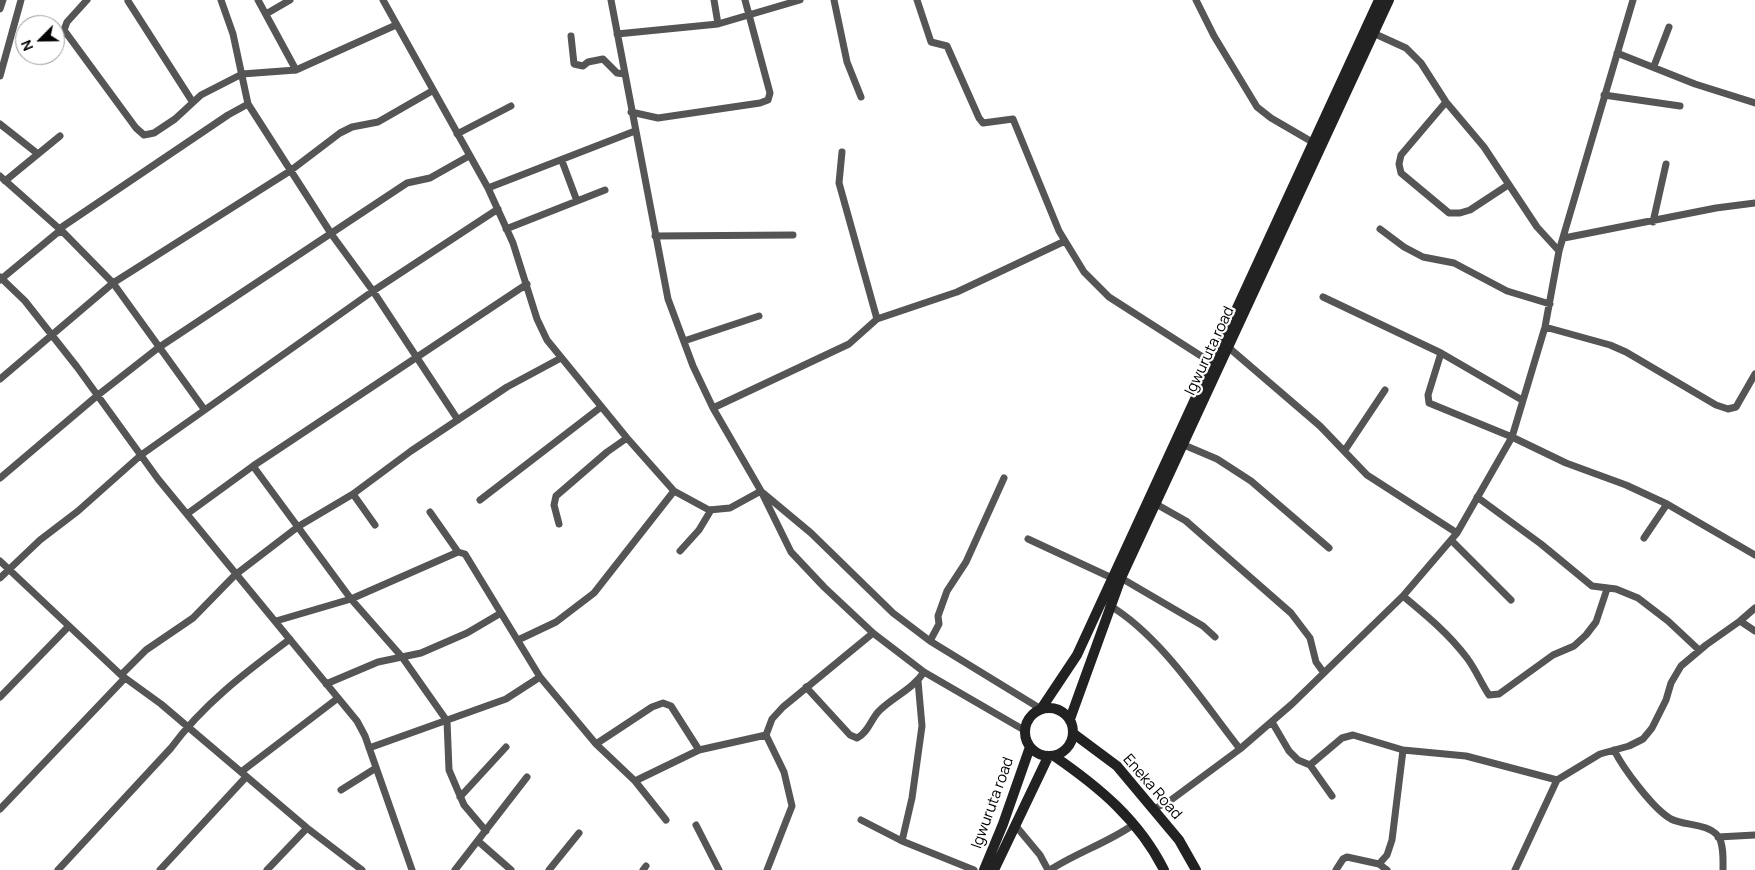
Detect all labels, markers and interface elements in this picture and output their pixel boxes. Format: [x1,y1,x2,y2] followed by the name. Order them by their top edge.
[15,15,65,65] north arrow
[16,37,37,54] text: N
[1182,304,1238,398] street label: Igwuruta road
[1119,751,1185,823] street label: Eneka Road
[968,755,1018,851] street label: Igwuruta road

